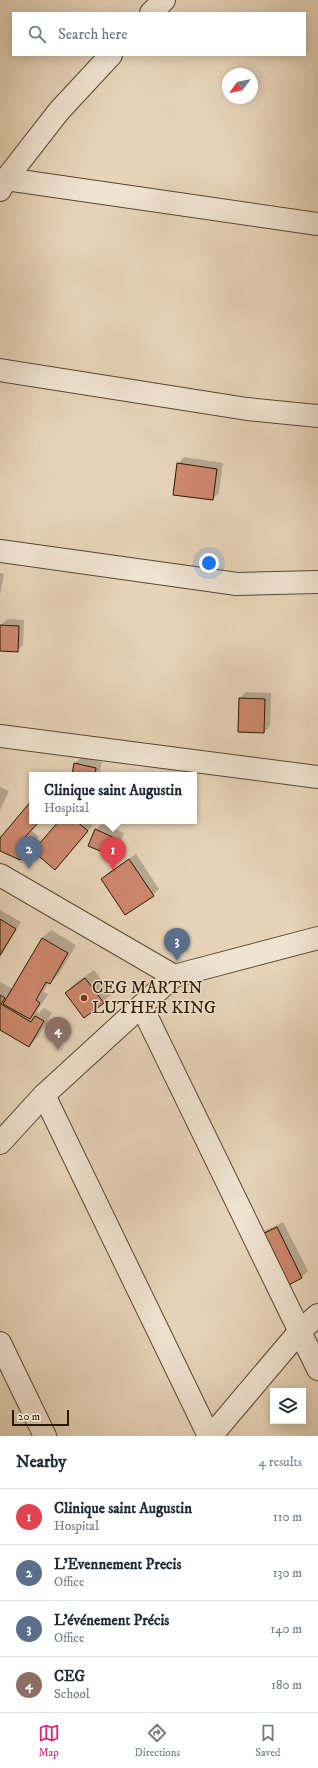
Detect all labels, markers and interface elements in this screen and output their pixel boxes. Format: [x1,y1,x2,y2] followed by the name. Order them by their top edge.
[12,12,306,56] search box
[26,23,48,45] icon: search
[58,25,127,44] text: Search here
[222,68,258,104] north arrow
[199,553,219,573] your location
[29,772,197,824] popup
[44,781,182,800] text: Clinique saint Augustin
[44,800,89,816] text: Hospital
[16,836,42,869] pin: 2
[100,837,126,870] pin: 1
[164,928,190,961] pin: 3
[92,977,216,1019] place label: CEG MARTIN LUTHER KING
[79,993,89,1003] marker: CEG MARTIN LUTHER KING
[45,1017,71,1050] pin: 4
[270,1388,306,1424] map controls
[270,1388,306,1424] button: layers
[12,1408,69,1427] scale bar
[18,1410,40,1424] text: 20 m
[16,1451,66,1473] text: Nearby
[259,1454,302,1470] text: 4 results
[54,1499,192,1518] text: Clinique saint Augustin
[27,1509,31,1525] text: 1
[273,1509,302,1525] text: 110 m
[54,1518,99,1534] text: Hospital
[54,1555,181,1574] text: L'Evennement Precis
[26,1565,32,1581] text: 2
[273,1565,302,1581] text: 130 m
[54,1574,84,1590] text: Office
[54,1611,169,1630] text: L'événement Précis
[27,1621,31,1637] text: 3
[270,1621,302,1637] text: 140 m
[54,1630,84,1646] text: Office
[54,1667,85,1686] text: CEG
[25,1677,33,1693] text: 4
[271,1677,302,1693] text: 180 m
[54,1686,90,1702] text: School
[38,1722,60,1760] tab: Map
[135,1722,180,1760] tab: Directions
[255,1722,280,1760] tab: Saved

